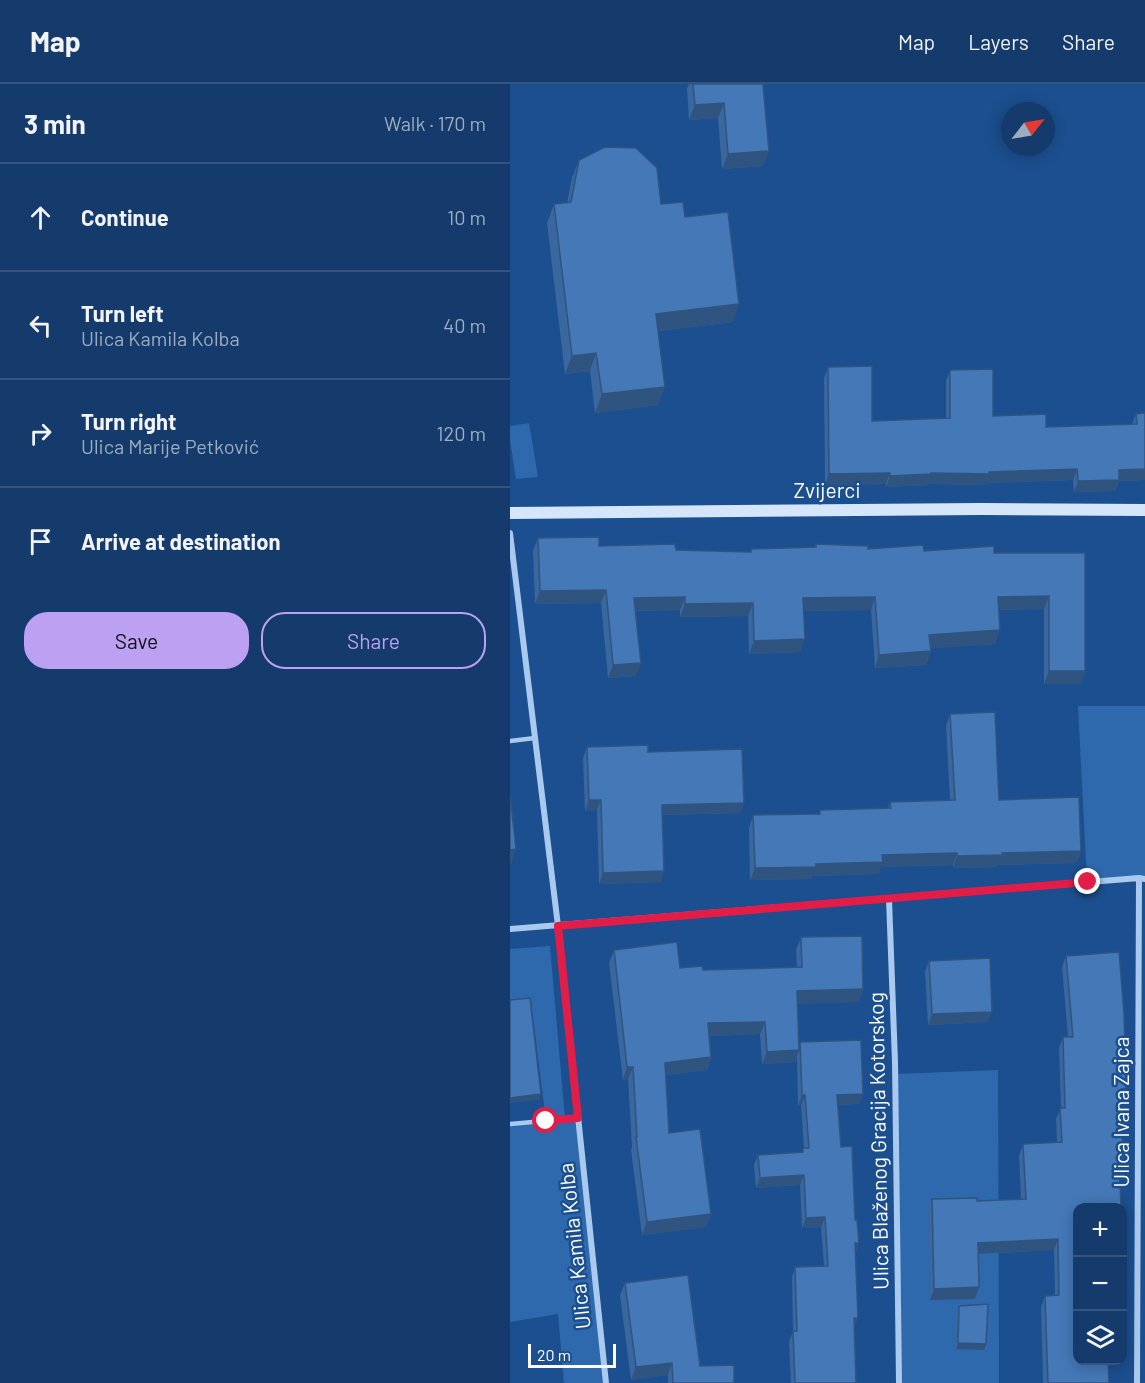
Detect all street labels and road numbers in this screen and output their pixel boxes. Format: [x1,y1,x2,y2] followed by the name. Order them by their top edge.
[793,477,861,502] street label: Zvijerci
[862,992,893,1290] street label: Ulica Blaženog Gracija Kotorskog
[1108,1037,1133,1187] street label: Ulica Ivana Zajca
[552,1162,595,1330] street label: Ulica Kamila Kolba

